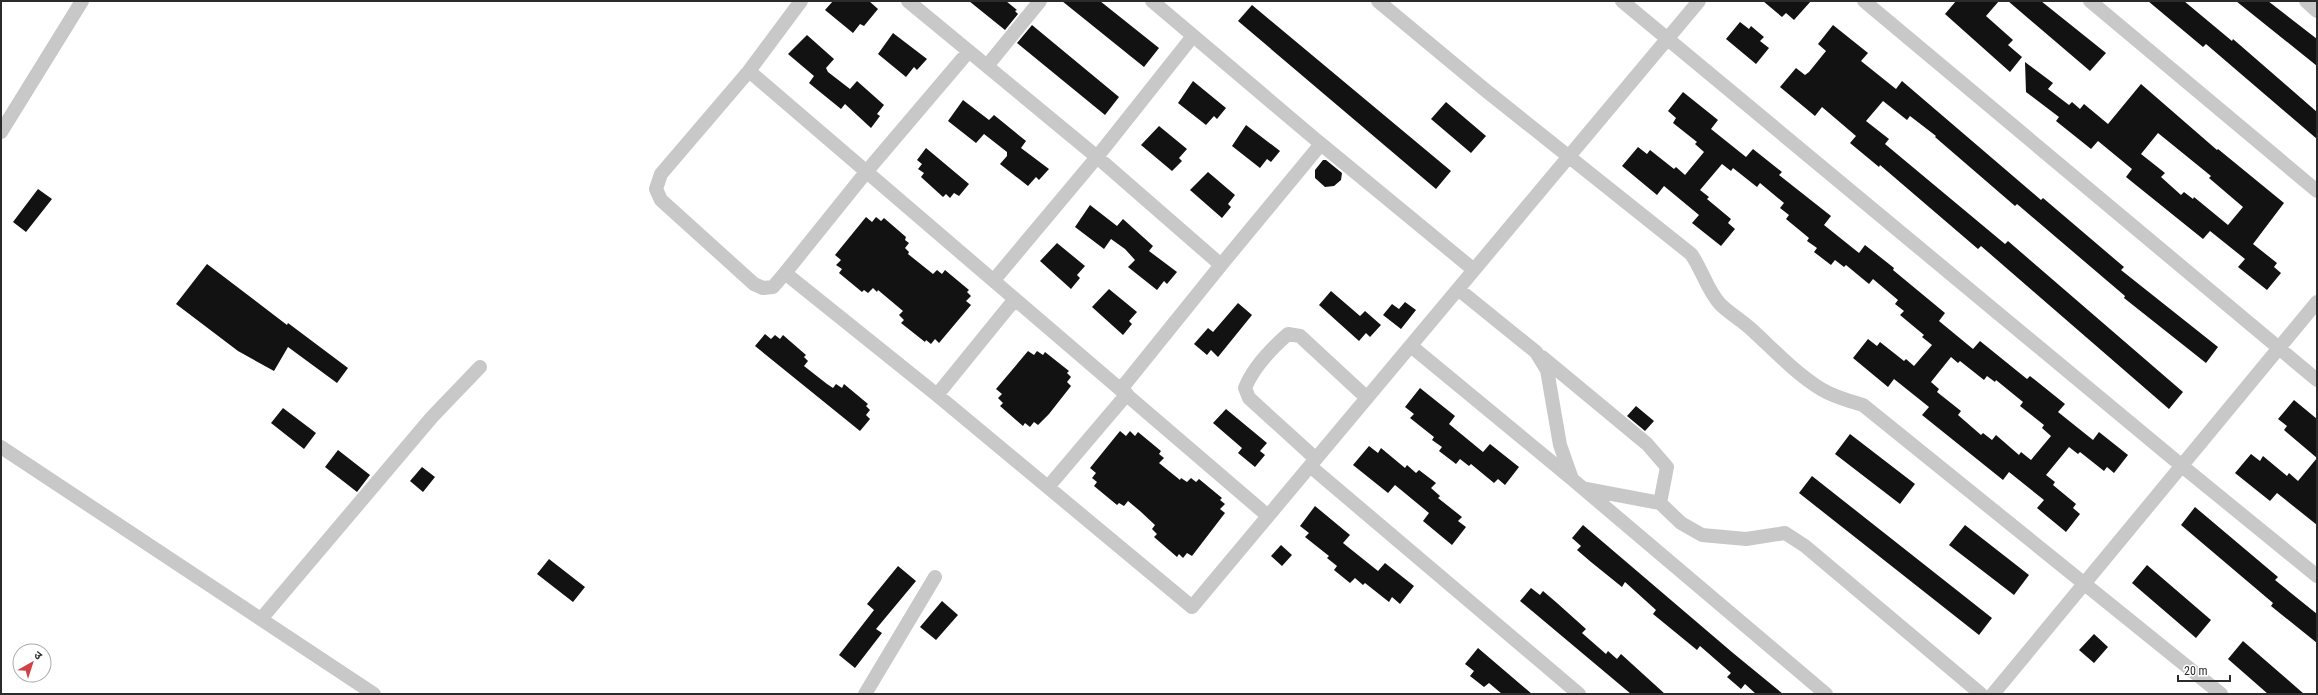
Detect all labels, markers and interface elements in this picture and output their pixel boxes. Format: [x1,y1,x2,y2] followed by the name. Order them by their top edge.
[12,643,52,683] north arrow
[31,649,45,663] text: उ
[2178,657,2230,683] scale bar
[2184,664,2208,678] text: 20 m

